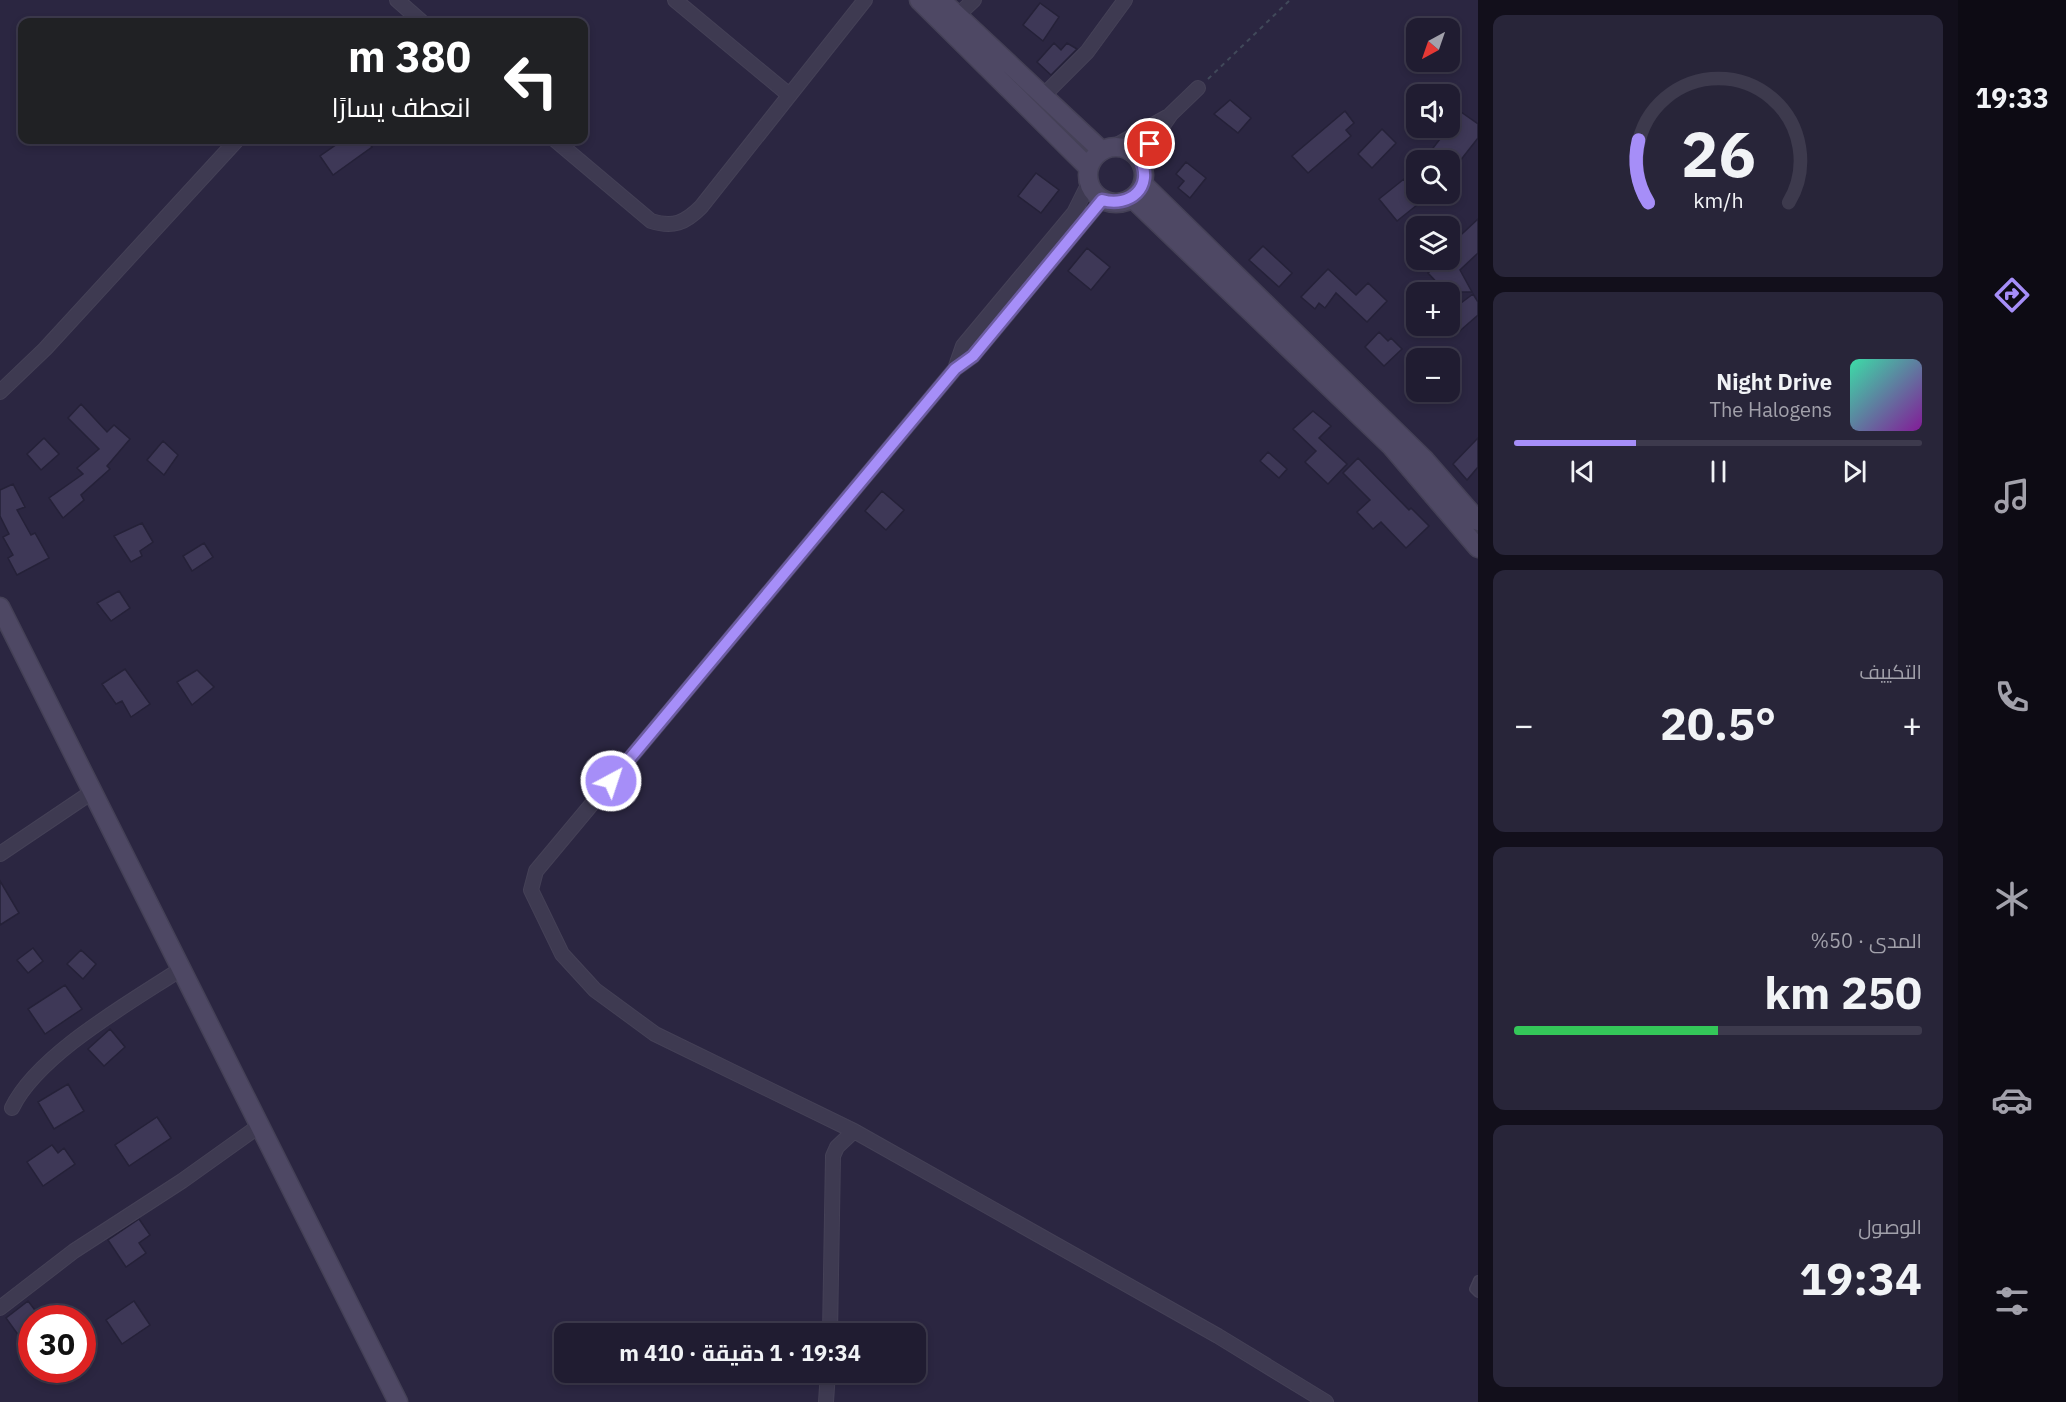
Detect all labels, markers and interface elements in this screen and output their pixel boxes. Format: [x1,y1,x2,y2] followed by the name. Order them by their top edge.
[1406,18,1460,72] north arrow
[1406,18,1460,402] map controls
[348,29,471,84] text: 380 m
[492,42,570,120] icon: left
[1975,80,2049,115] text: 19:33
[1406,84,1460,138] button: sound
[332,89,471,124] text: انعطف يسارًا
[1681,113,1755,194] text: 26
[1124,118,1175,169] pin
[1133,127,1166,160] icon: arrive
[1406,150,1460,204] button: search
[1693,187,1743,215] text: km/h
[1406,216,1460,270] button: layers
[1991,274,2033,316] icon: directions
[1406,282,1460,336] button: +
[1406,348,1460,402] button: −
[1716,367,1832,396] text: Night Drive
[1710,396,1832,423] text: The Halogens
[1566,455,1599,488] icon: previous
[1702,455,1735,488] icon: pause
[1838,455,1871,488] icon: next
[1991,475,2033,517] icon: music
[1859,658,1922,685] text: التكييف
[1991,676,2033,718] icon: phone
[1660,694,1776,752] text: 20.5°
[1514,703,1534,746] text: −
[1902,703,1922,746] text: +
[579,749,643,813] position arrow
[1991,878,2033,920] icon: climate
[1810,927,1922,954] text: المدى · 50%
[1764,963,1922,1021] text: 250 km
[1991,1079,2033,1121] icon: car
[1858,1213,1922,1240] text: الوصول
[1799,1249,1922,1307] text: 19:34
[1991,1280,2033,1322] icon: filters
[18,1305,96,1383] speed limit sign: 30
[619,1338,861,1367] text: 19:34 · 1 دقيقة · 410 m

